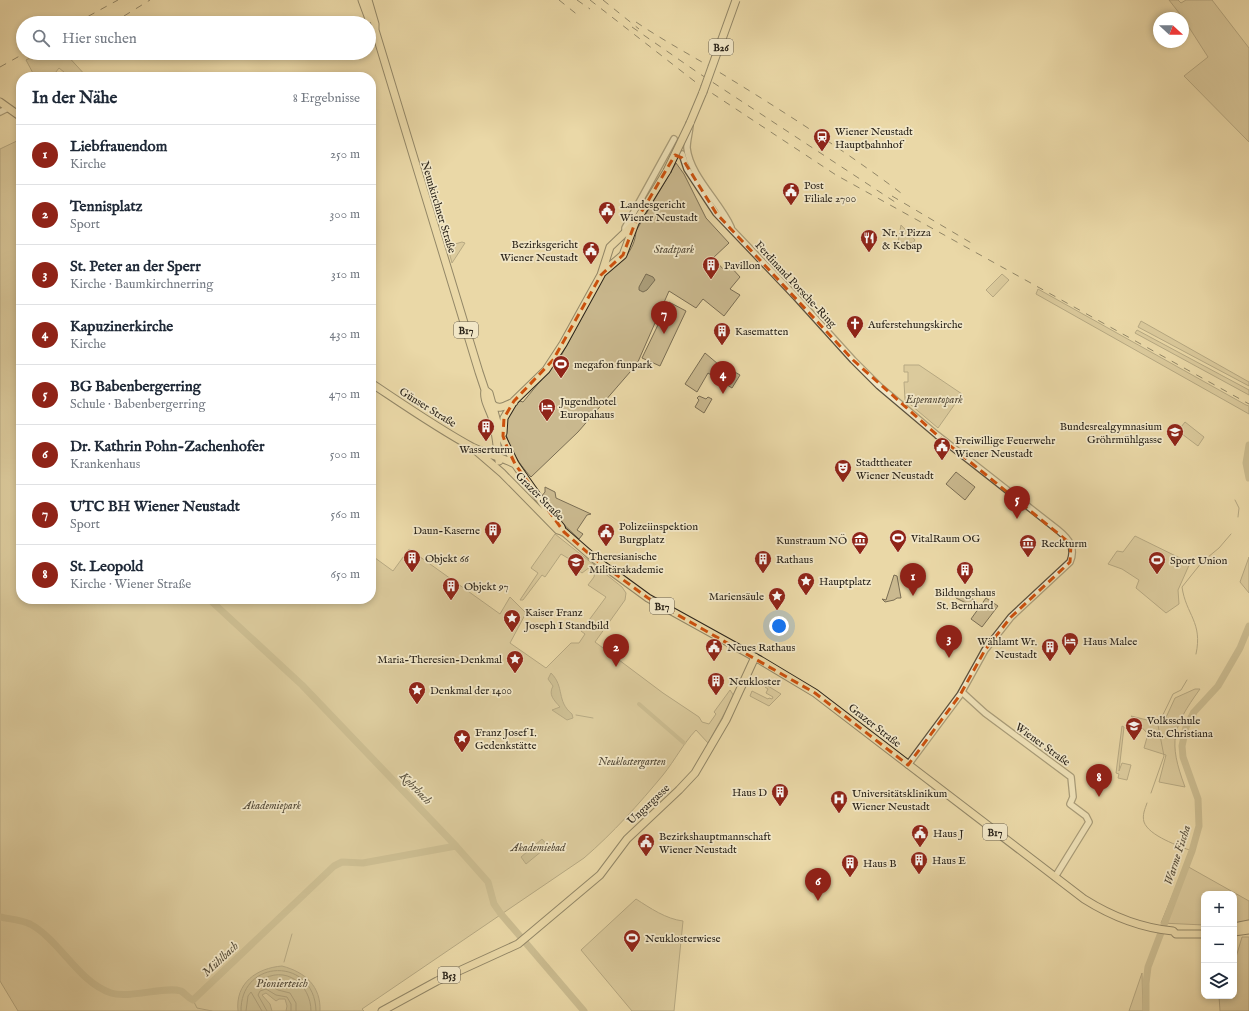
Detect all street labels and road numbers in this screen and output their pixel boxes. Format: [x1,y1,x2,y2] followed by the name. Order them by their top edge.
[709,39,733,55] road number: B26
[417,160,459,255] street label: Neunkirchner Straße
[752,238,840,332] street label: Ferdinand Porsche-Ring
[454,322,478,338] road number: B17
[396,385,459,431] street label: Günser Straße
[512,469,567,524] street label: Grazer Straße
[650,598,674,614] road number: B17
[845,701,904,751] street label: Grazer Straße
[1012,720,1073,769] street label: Wiener Straße
[624,781,673,828] street label: Ungargasse
[983,824,1007,840] road number: B17
[438,967,460,983] road number: B53

